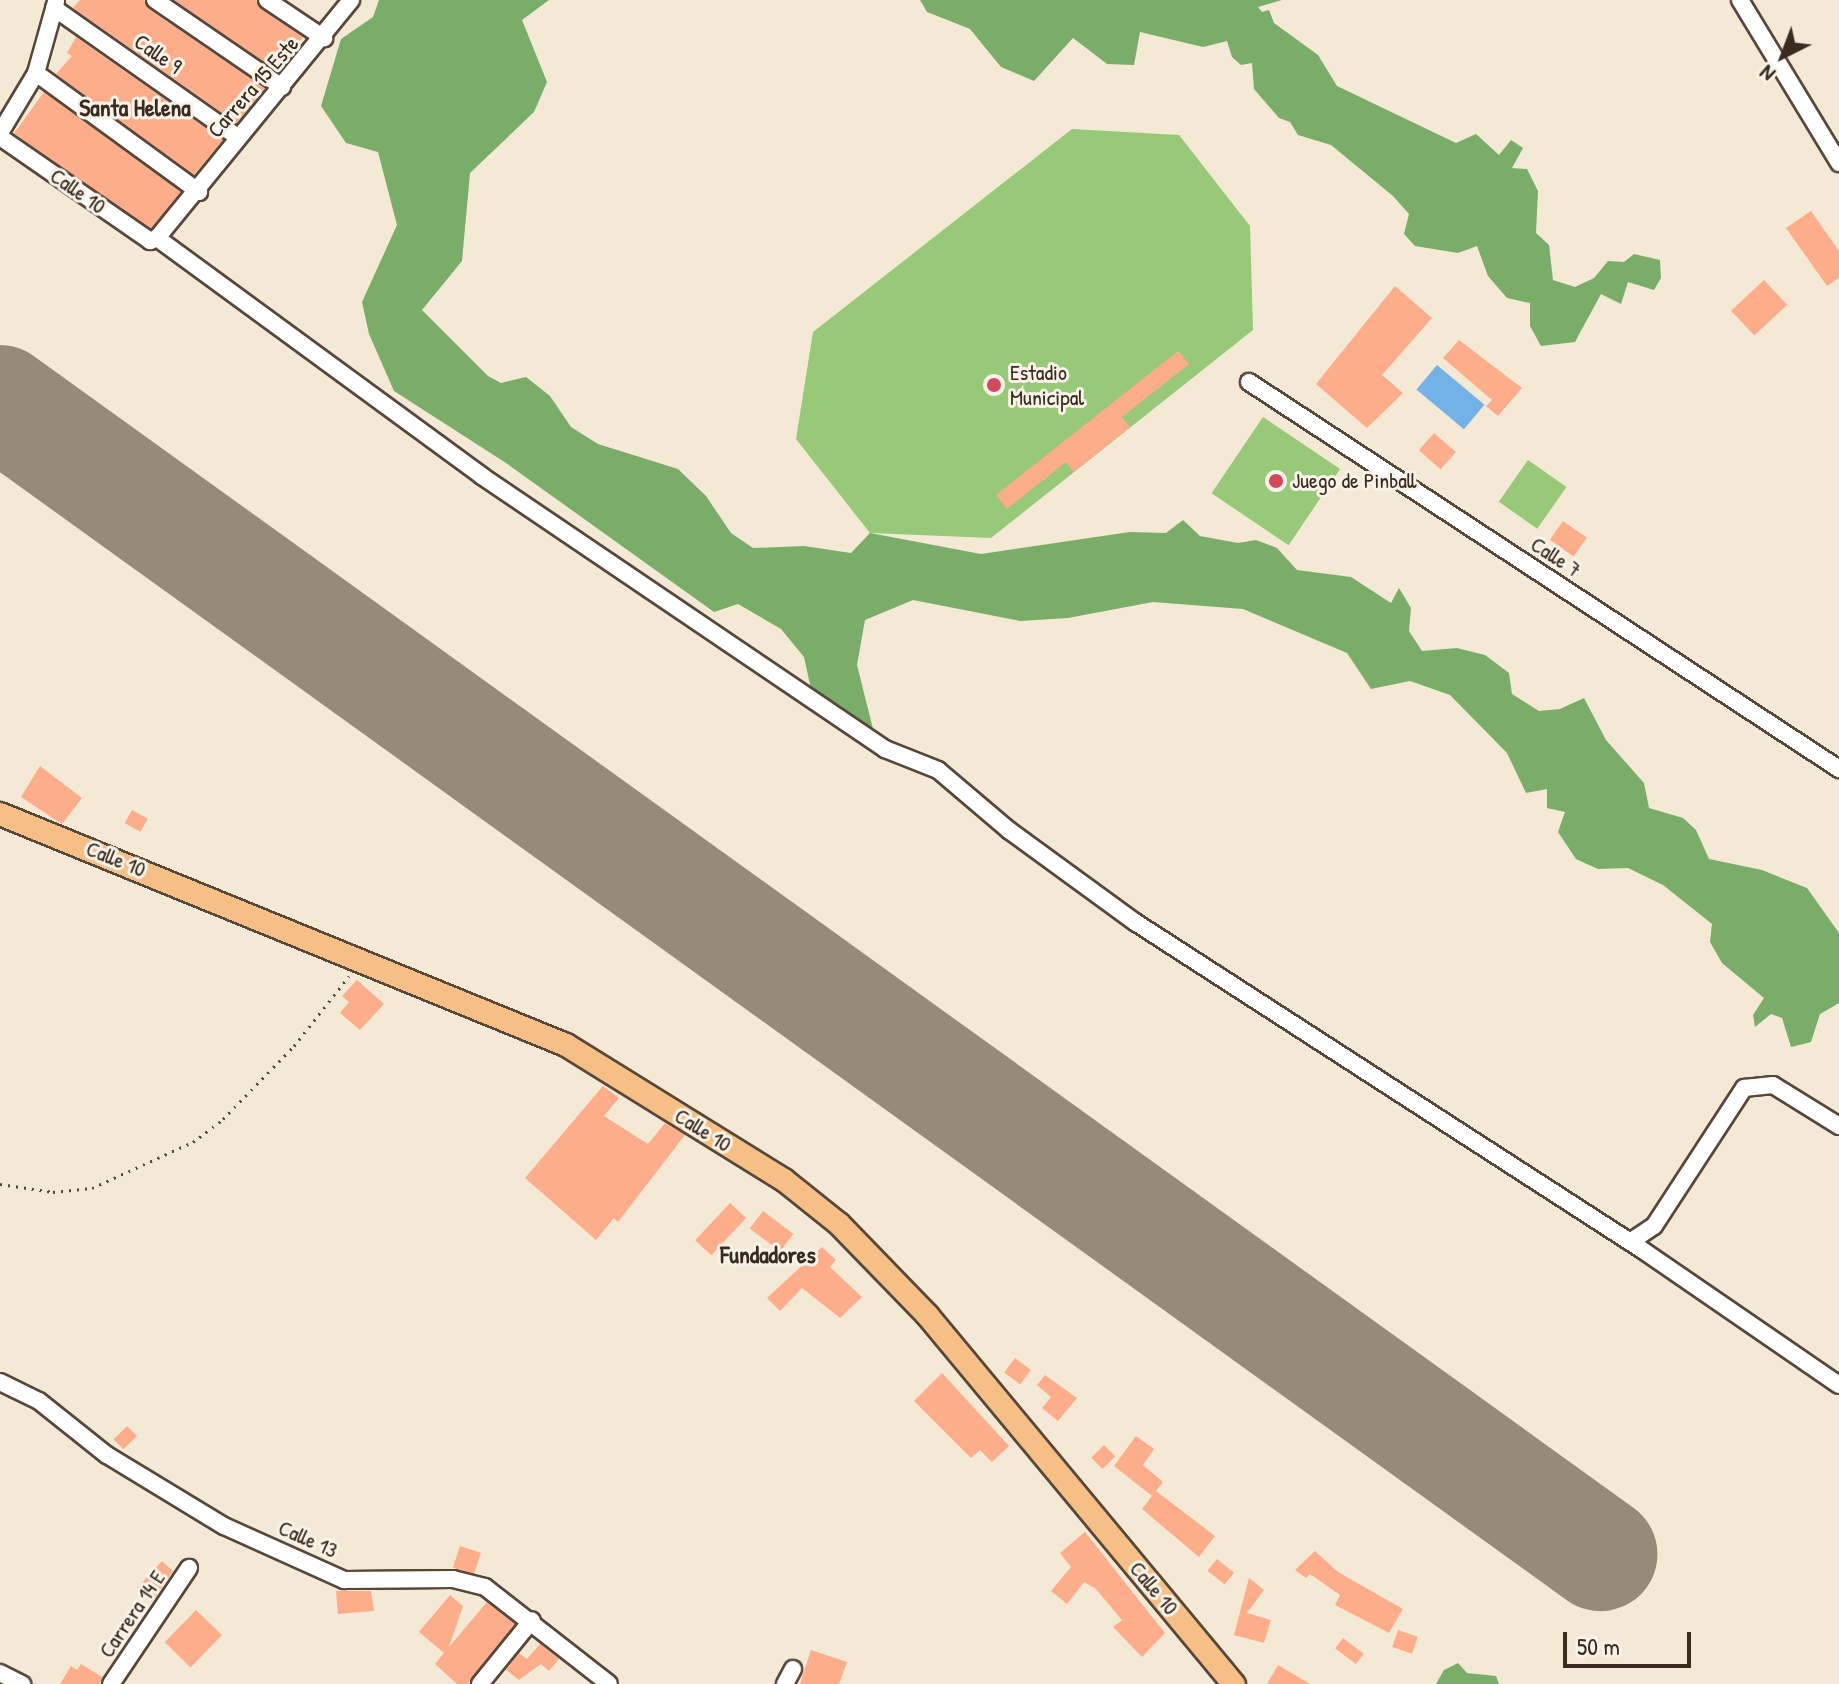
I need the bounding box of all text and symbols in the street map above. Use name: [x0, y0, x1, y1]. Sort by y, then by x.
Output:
north arrow: [1743, 16, 1823, 96]
street label: Calle 9: [129, 28, 187, 80]
street label: Carrera 15 Este: [202, 31, 304, 143]
text: N: [1753, 59, 1781, 89]
district label: Santa Helena: [79, 94, 191, 122]
street label: Calle 10: [45, 162, 111, 220]
place label: Estadio Municipal: [1010, 359, 1084, 410]
marker: Estadio Municipal: [985, 376, 1003, 394]
place label: Juego de Pinball: [1292, 468, 1416, 494]
marker: Juego de Pinball: [1267, 472, 1285, 490]
street label: Calle 7: [1526, 531, 1586, 583]
street label: Calle 10: [82, 835, 150, 883]
street label: Calle 10: [670, 1102, 736, 1158]
district label: Fundadores: [720, 1241, 816, 1269]
street label: Calle 13: [274, 1514, 342, 1564]
street label: Calle 10: [1124, 1556, 1184, 1620]
street label: Carrera 14 E: [93, 1565, 171, 1663]
scale bar: [1567, 1616, 1695, 1666]
text: 50 m: [1577, 1630, 1620, 1662]

